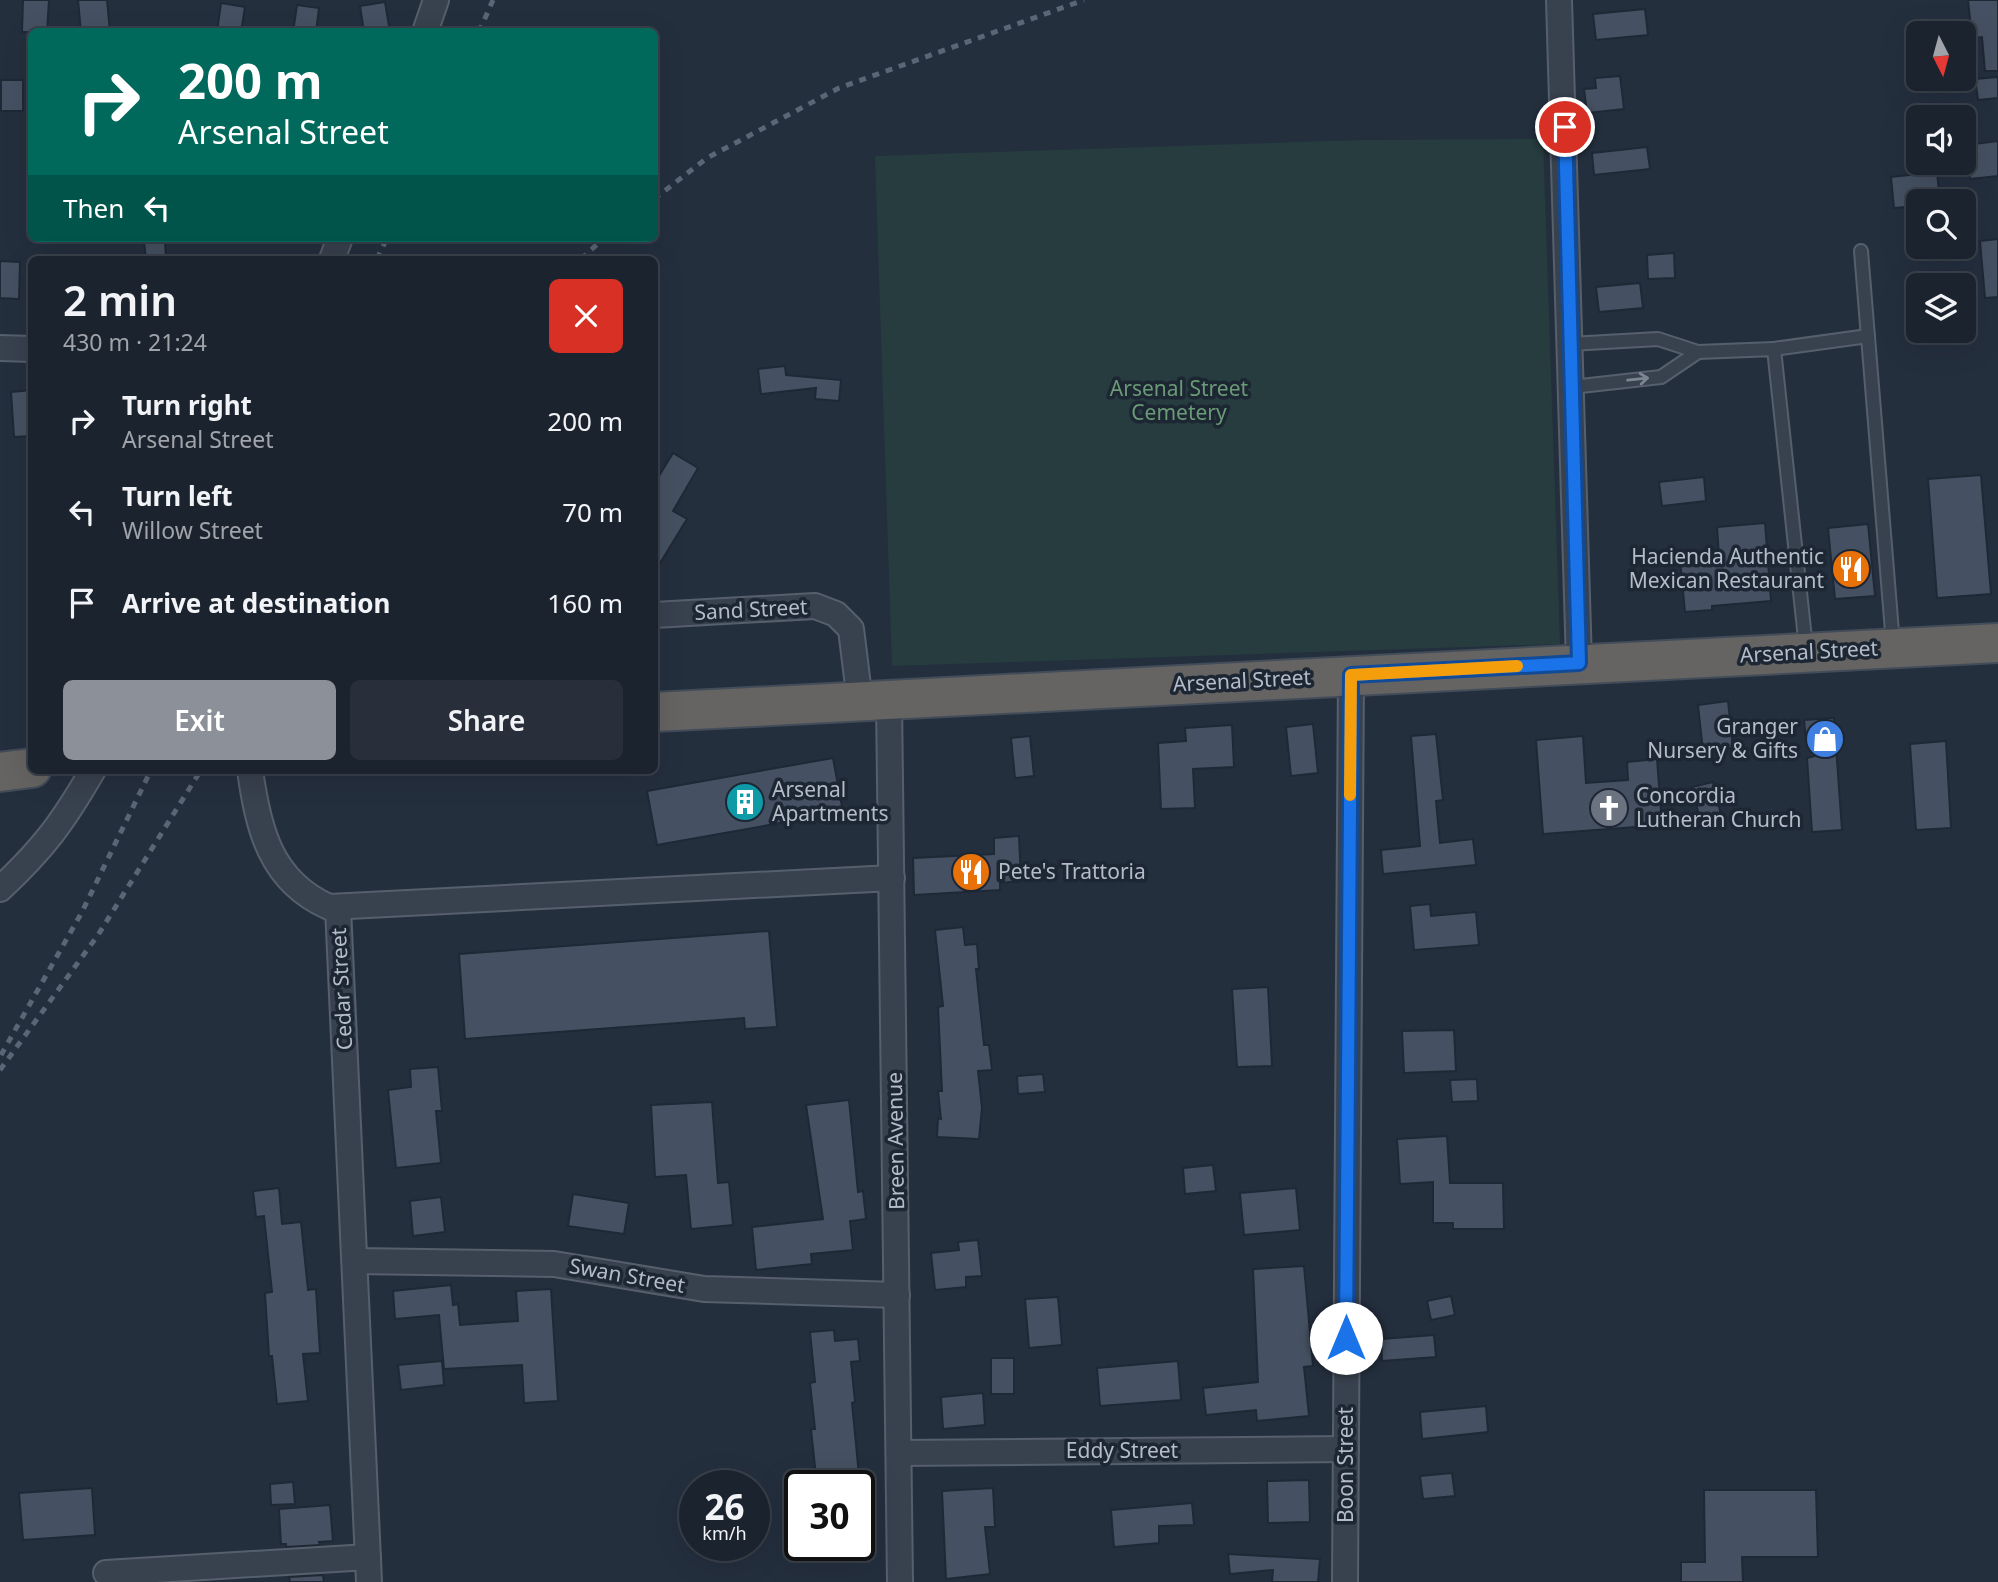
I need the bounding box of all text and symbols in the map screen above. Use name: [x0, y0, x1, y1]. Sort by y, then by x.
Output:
north arrow: [1906, 21, 1976, 91]
map controls: [1906, 21, 1976, 343]
text: 200 m: [178, 47, 323, 113]
icon: right: [63, 56, 154, 147]
pin: [1535, 97, 1595, 157]
button: sound: [1906, 105, 1976, 175]
icon: arrive: [1546, 108, 1584, 146]
text: Arsenal Street: [178, 110, 389, 153]
icon: left: [138, 189, 176, 227]
button: search: [1906, 189, 1976, 259]
text: Then: [63, 190, 124, 226]
text: 2 min: [63, 271, 177, 328]
button: layers: [1906, 273, 1976, 343]
button: close: [549, 279, 623, 353]
text: 430 m · 21:24: [63, 326, 207, 358]
one-way arrow: [1626, 372, 1649, 385]
park label: Arsenal Street Cemetery: [1110, 374, 1249, 426]
text: Turn right: [122, 387, 252, 423]
icon: right: [63, 402, 101, 440]
text: 200 m: [547, 403, 623, 439]
text: Arsenal Street: [122, 423, 273, 455]
text: Turn left: [122, 478, 233, 514]
icon: left: [63, 493, 101, 531]
text: 70 m: [562, 494, 623, 530]
text: Willow Street: [122, 514, 263, 546]
place label: Hacienda Authentic Mexican Restaurant: [1629, 542, 1824, 594]
restaurant icon: Hacienda Authentic Mexican Restaurant: [1830, 548, 1872, 590]
icon: arrive: [63, 584, 101, 622]
text: Arrive at destination: [122, 585, 391, 621]
text: 160 m: [547, 585, 623, 621]
street label: Sand Street: [694, 592, 809, 626]
street label: Arsenal Street: [1739, 633, 1879, 669]
street label: Arsenal Street: [1172, 662, 1312, 698]
button: Exit: [63, 680, 336, 760]
button: Share: [350, 680, 623, 760]
place label: Granger Nursery & Gifts: [1647, 712, 1798, 764]
shop icon: Granger Nursery & Gifts: [1804, 718, 1846, 760]
place label: Arsenal Apartments: [772, 775, 888, 827]
building icon: Arsenal Apartments: [724, 781, 766, 823]
place label: Concordia Lutheran Church: [1636, 781, 1801, 833]
church icon: Concordia Lutheran Church: [1588, 787, 1630, 829]
restaurant icon: Pete's Trattoria: [950, 851, 992, 893]
place label: Pete's Trattoria: [998, 857, 1146, 885]
street label: Cedar Street: [324, 927, 358, 1051]
street label: Breen Avenue: [880, 1072, 910, 1210]
street label: Swan Street: [567, 1251, 688, 1299]
position arrow: [1309, 1301, 1383, 1375]
street label: Boon Street: [1331, 1407, 1359, 1523]
street label: Eddy Street: [1066, 1436, 1179, 1464]
speed limit sign: 30: [784, 1470, 875, 1561]
text: 26: [704, 1483, 745, 1530]
text: km/h: [702, 1521, 747, 1545]

